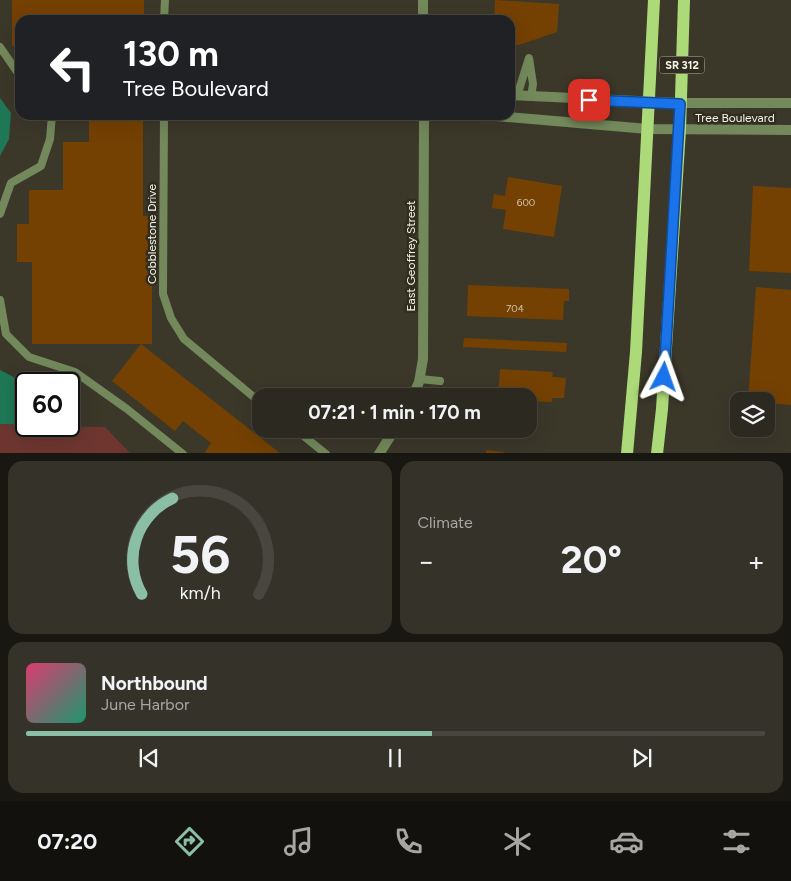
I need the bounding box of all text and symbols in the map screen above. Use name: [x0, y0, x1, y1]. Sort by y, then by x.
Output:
text: 130 m: [123, 33, 219, 75]
icon: left: [40, 35, 105, 100]
road number: SR 312: [660, 56, 704, 74]
text: Tree Boulevard: [123, 75, 269, 102]
pin: [568, 79, 610, 121]
icon: arrive: [575, 86, 603, 114]
street label: Tree Boulevard: [695, 111, 775, 125]
street label: Cobblestone Drive: [145, 184, 159, 284]
house number: 600: [517, 196, 535, 209]
street label: East Geoffrey Street: [404, 200, 418, 312]
house number: 704: [506, 302, 524, 315]
position arrow: [637, 350, 689, 402]
speed limit sign: 60: [15, 372, 80, 437]
map controls: [730, 392, 775, 437]
button: layers: [730, 392, 775, 437]
text: 07:21 · 1 min · 170 m: [308, 401, 481, 424]
text: Climate: [418, 513, 473, 532]
text: 56: [170, 524, 230, 586]
text: 20°: [561, 537, 622, 583]
text: −: [418, 544, 435, 578]
text: +: [748, 544, 765, 578]
text: km/h: [179, 582, 220, 603]
text: Northbound: [101, 672, 208, 695]
text: June Harbor: [101, 695, 189, 714]
icon: previous: [135, 744, 163, 772]
icon: pause: [381, 744, 409, 772]
icon: next: [628, 744, 656, 772]
icon: directions: [172, 824, 207, 859]
icon: music: [281, 824, 316, 859]
icon: phone: [391, 824, 426, 859]
icon: climate: [500, 824, 535, 859]
icon: car: [609, 824, 644, 859]
icon: filters: [719, 824, 754, 859]
text: 07:20: [37, 828, 97, 855]

